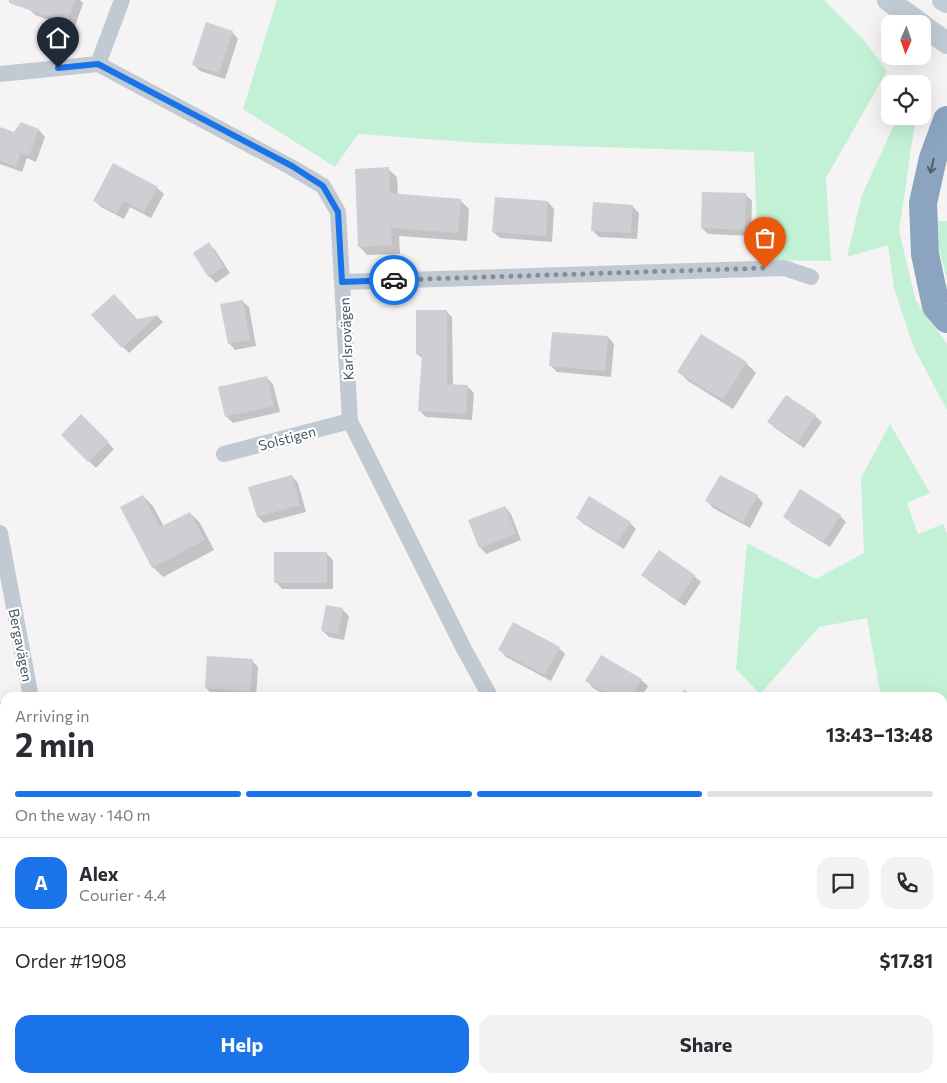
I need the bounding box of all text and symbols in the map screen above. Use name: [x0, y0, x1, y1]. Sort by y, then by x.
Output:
north arrow: [881, 15, 931, 65]
map controls: [881, 15, 931, 125]
pin: [37, 17, 79, 68]
icon: home: [44, 24, 72, 52]
button: locate: [881, 75, 931, 125]
one-way arrow: [927, 157, 936, 173]
pin: [744, 217, 786, 268]
icon: bag: [751, 224, 779, 252]
courier: [369, 255, 419, 305]
icon: car: [380, 266, 408, 294]
street label: Karlsrovägen: [335, 297, 357, 381]
street label: Solstigen: [256, 422, 318, 454]
street label: Bergavägen: [6, 607, 36, 683]
text: Arriving in: [15, 706, 89, 725]
text: 13:43–13:48: [826, 723, 933, 746]
text: 2 min: [15, 724, 95, 764]
text: On the way · 140 m: [15, 805, 150, 824]
button: chat: [817, 857, 869, 909]
button: phone: [881, 857, 933, 909]
text: Alex: [79, 862, 119, 885]
text: A: [34, 871, 48, 894]
text: Courier · 4.4: [79, 885, 166, 904]
text: Order #1908: [15, 949, 127, 972]
text: $17.81: [879, 949, 933, 972]
button: Help: [15, 1015, 469, 1073]
button: Share: [479, 1015, 933, 1073]

